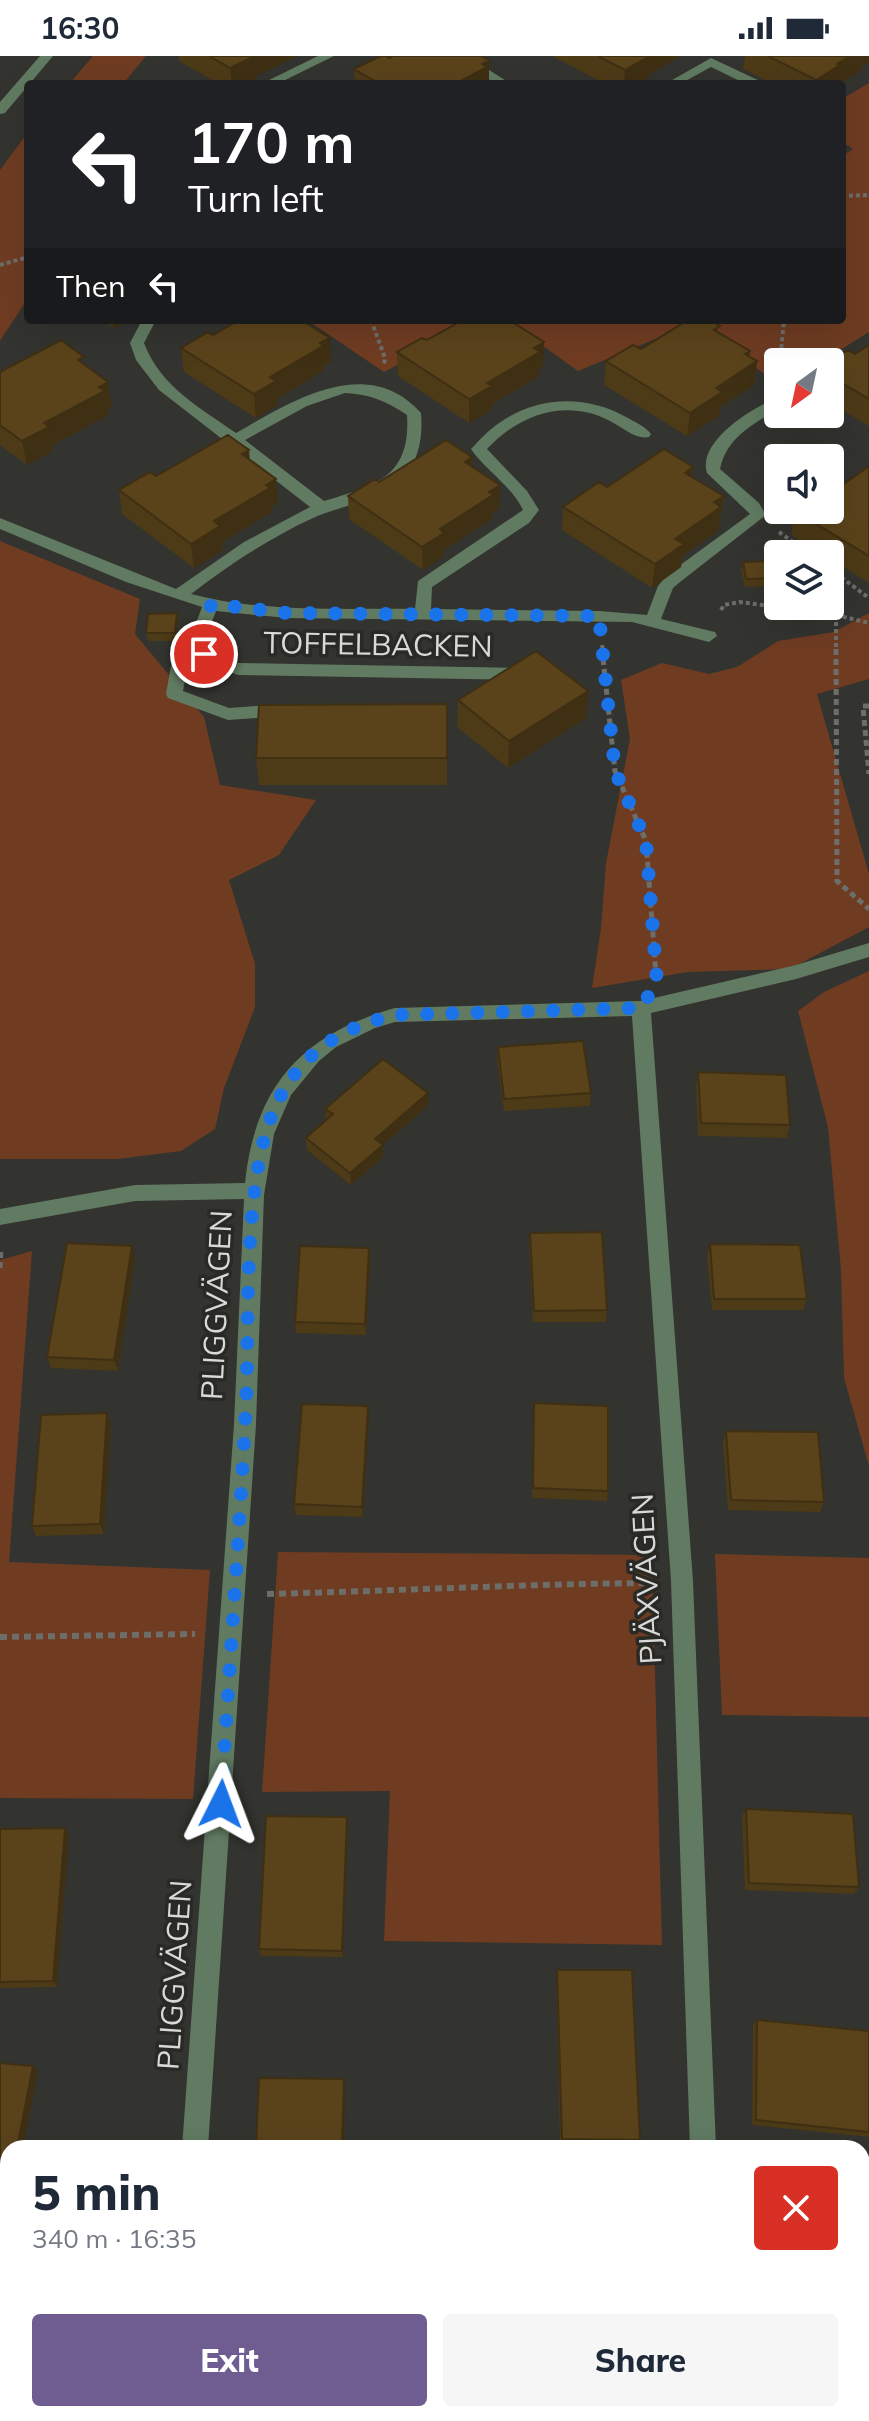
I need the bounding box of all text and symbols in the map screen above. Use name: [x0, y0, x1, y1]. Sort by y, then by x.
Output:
text: 16:30: [40, 9, 119, 47]
text: 170 m: [188, 107, 355, 177]
icon: left: [56, 112, 160, 216]
text: Turn left: [188, 176, 324, 221]
icon: left: [142, 264, 186, 308]
text: Then: [56, 267, 126, 305]
north arrow: [764, 348, 844, 428]
map controls: [764, 348, 844, 620]
button: sound: [764, 444, 844, 524]
button: layers: [764, 540, 844, 620]
pin: [170, 620, 238, 688]
street label: TOFFELBACKEN: [263, 623, 493, 665]
icon: arrive: [182, 632, 226, 676]
street label: PLIGGVÄGEN: [192, 1209, 240, 1401]
street label: PJÄXVÄGEN: [623, 1493, 669, 1665]
position arrow: [179, 1762, 263, 1846]
street label: PLIGGVÄGEN: [148, 1879, 200, 2071]
text: 5 min: [32, 2162, 161, 2222]
button: close: [754, 2166, 838, 2250]
text: 340 m · 16:35: [32, 2222, 196, 2255]
button: Exit: [32, 2314, 427, 2406]
button: Share: [443, 2314, 838, 2406]

